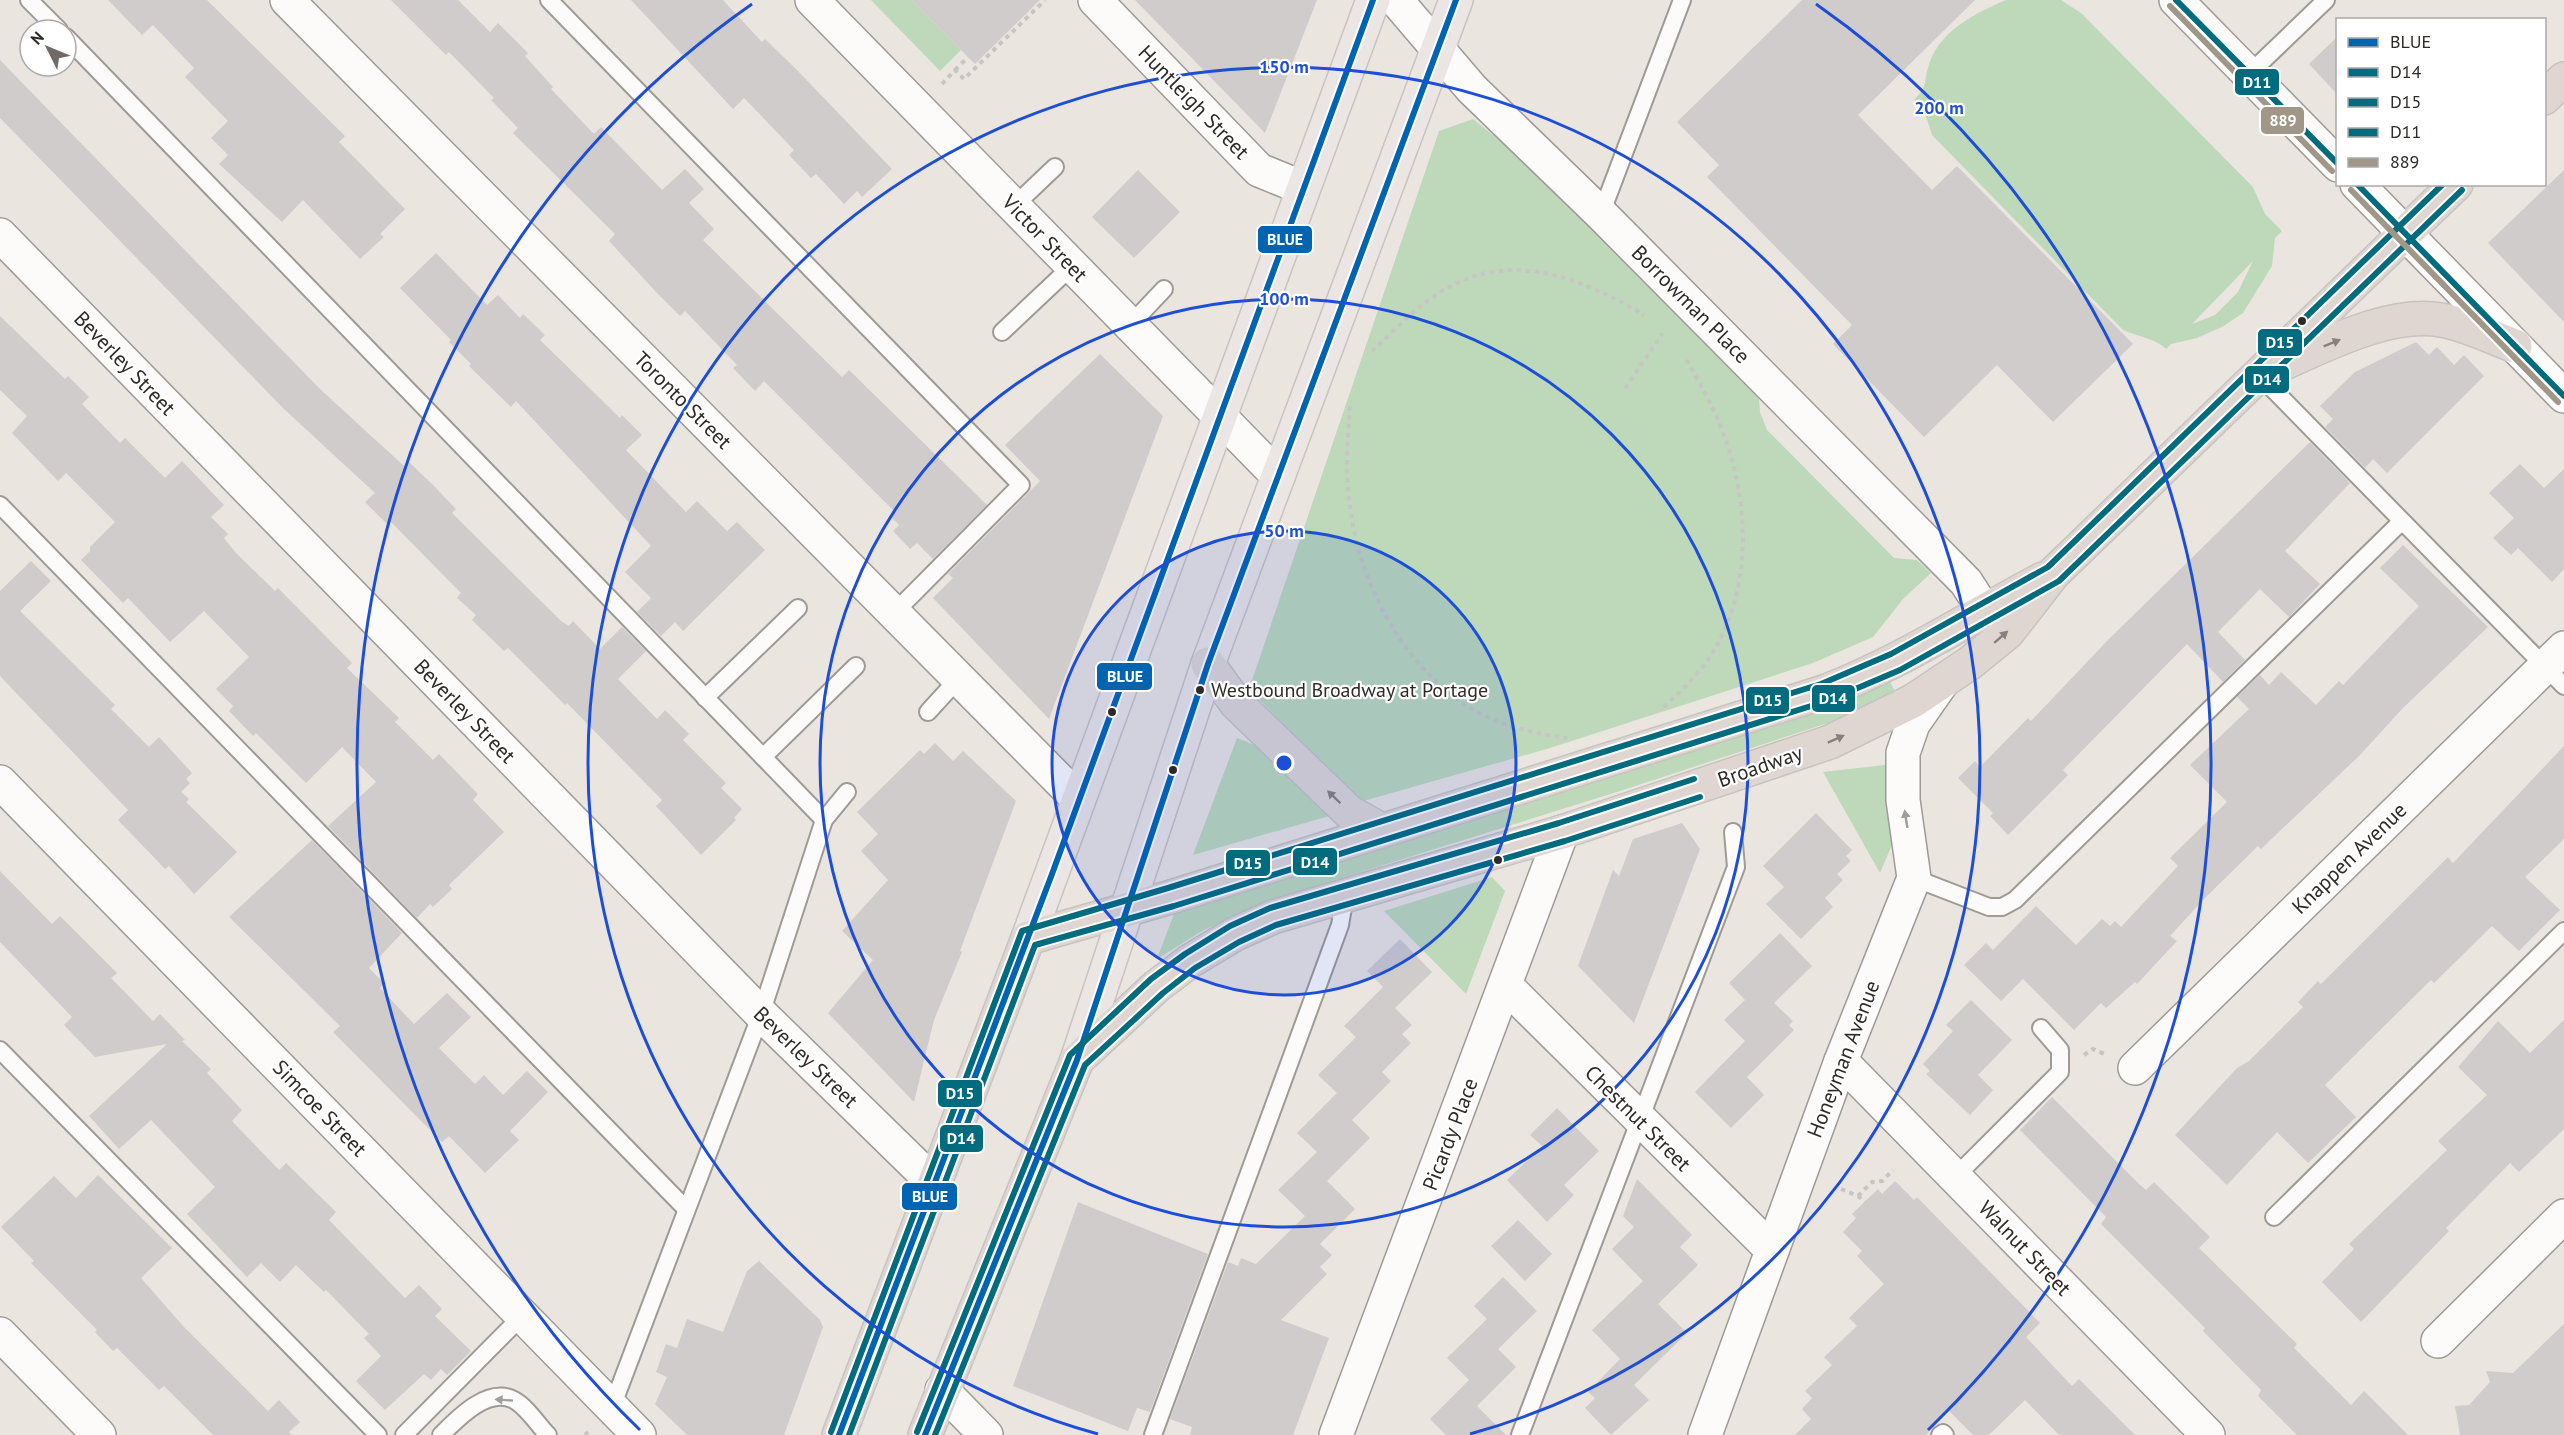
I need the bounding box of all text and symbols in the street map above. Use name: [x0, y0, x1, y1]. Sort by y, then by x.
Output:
north arrow: [18, 18, 78, 78]
legend: [2336, 18, 2546, 186]
text: N: [26, 27, 48, 48]
text: BLUE: [2390, 30, 2431, 53]
street label: Huntleigh Street: [1133, 39, 1255, 165]
text: 150 m: [1259, 55, 1309, 78]
text: D14: [2390, 60, 2422, 83]
line badge: D11: [2234, 68, 2280, 96]
text: D11: [2243, 72, 2271, 92]
text: D15: [2390, 90, 2421, 113]
text: 200 m: [1914, 96, 1964, 119]
line badge: 889: [2260, 106, 2305, 135]
text: 889: [2269, 110, 2297, 130]
text: D11: [2390, 120, 2421, 143]
text: 889: [2390, 150, 2419, 173]
street label: Victor Street: [996, 188, 1093, 288]
line badge: BLUE: [1257, 225, 1313, 254]
text: BLUE: [1267, 229, 1303, 249]
street label: Borrowman Place: [1626, 239, 1756, 369]
text: 100 m: [1259, 287, 1309, 310]
street label: Beverley Street: [68, 305, 182, 421]
unlabelled marker: [2296, 315, 2308, 327]
line badge: D15: [2257, 328, 2303, 357]
text: D15: [2266, 332, 2294, 352]
one-way arrow: [2323, 338, 2341, 348]
street label: Toronto Street: [628, 345, 738, 455]
line badge: D14: [2244, 365, 2290, 394]
text: D14: [2253, 369, 2281, 389]
text: 50 m: [1264, 519, 1304, 542]
one-way arrow: [1993, 630, 2009, 643]
street label: Beverley Street: [408, 653, 522, 769]
line badge: BLUE: [1096, 662, 1153, 691]
text: BLUE: [1107, 666, 1143, 686]
place label: Westbound Broadway at Portage: [1211, 677, 1488, 703]
marker: Westbound Broadway at Portage: [1194, 684, 1206, 696]
line badge: D14: [1811, 684, 1856, 713]
line badge: D15: [1745, 686, 1790, 715]
text: D14: [1819, 688, 1847, 708]
text: D15: [1754, 690, 1782, 710]
unlabelled marker: [1106, 706, 1118, 718]
one-way arrow: [1828, 734, 1845, 743]
street label: Broadway: [1714, 739, 1806, 793]
centre of rings: [1274, 753, 1294, 773]
unlabelled marker: [1167, 764, 1179, 776]
one-way arrow: [1326, 790, 1341, 804]
street label: Knappen Avenue: [2286, 796, 2412, 920]
one-way arrow: [1902, 810, 1911, 829]
line badge: D14: [1292, 847, 1338, 876]
line badge: D15: [1225, 849, 1271, 877]
text: D14: [1301, 852, 1329, 872]
text: D15: [1234, 853, 1262, 873]
unlabelled marker: [1492, 854, 1504, 866]
street label: Honeyman Avenue: [1801, 977, 1885, 1141]
street label: Beverley Street: [748, 1000, 864, 1114]
street label: Simcoe Street: [267, 1054, 373, 1162]
street label: Chestnut Street: [1579, 1059, 1697, 1177]
street label: Picardy Place: [1416, 1074, 1484, 1194]
line badge: D15: [937, 1079, 983, 1108]
text: D15: [946, 1083, 974, 1103]
line badge: D14: [939, 1124, 984, 1153]
text: D14: [947, 1128, 975, 1148]
line badge: BLUE: [901, 1182, 958, 1211]
text: BLUE: [912, 1186, 948, 1206]
street label: Walnut Street: [1973, 1195, 2077, 1301]
one-way arrow: [495, 1395, 514, 1404]

